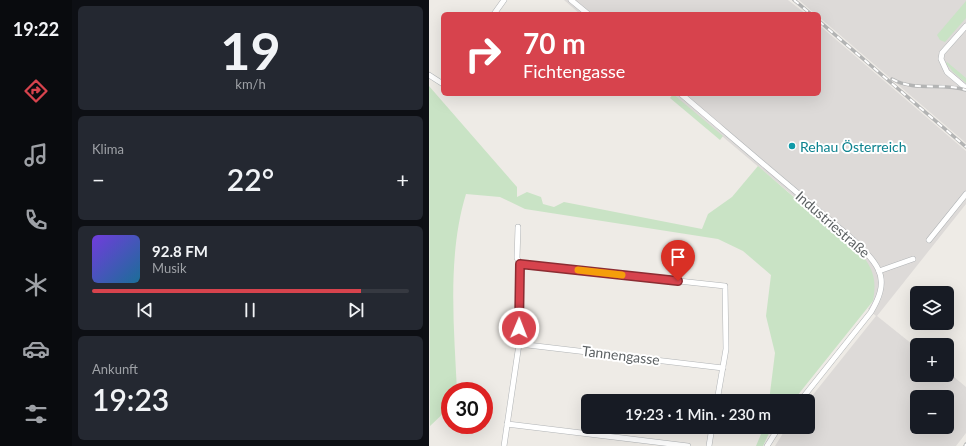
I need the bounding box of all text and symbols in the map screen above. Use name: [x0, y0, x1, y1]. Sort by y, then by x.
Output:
text: 19:22: [13, 18, 59, 40]
text: 19: [220, 19, 281, 81]
text: 70 m: [523, 26, 586, 60]
icon: right: [457, 28, 509, 80]
text: Fichtengasse: [523, 60, 625, 82]
text: km/h: [235, 76, 266, 92]
icon: directions: [22, 77, 50, 105]
place label: Rehau Österreich: [800, 138, 907, 155]
icon: music: [22, 141, 50, 169]
text: Klima: [92, 141, 124, 157]
marker: Rehau Österreich: [787, 141, 797, 151]
text: 22°: [227, 161, 274, 197]
text: −: [92, 166, 105, 193]
text: +: [396, 166, 409, 193]
street label: Industriestraße: [792, 187, 874, 261]
icon: phone: [22, 206, 50, 234]
pin: [661, 240, 695, 281]
text: 92.8 FM: [152, 242, 208, 260]
icon: arrive: [667, 246, 689, 268]
text: Musik: [152, 260, 187, 276]
icon: climate: [22, 271, 50, 299]
map controls: [910, 286, 954, 434]
button: layers: [910, 286, 954, 330]
icon: previous: [134, 299, 156, 321]
icon: pause: [239, 299, 261, 321]
icon: next: [345, 299, 367, 321]
position arrow: [498, 307, 540, 349]
icon: car: [22, 335, 50, 363]
button: +: [910, 338, 954, 382]
street label: Tannengasse: [581, 342, 661, 368]
text: Ankunft: [92, 361, 138, 377]
text: 19:23: [92, 381, 169, 417]
speed limit sign: 30: [441, 382, 493, 434]
button: −: [910, 390, 954, 434]
icon: filters: [22, 400, 50, 428]
text: 19:23 · 1 Min. · 230 m: [625, 405, 771, 423]

